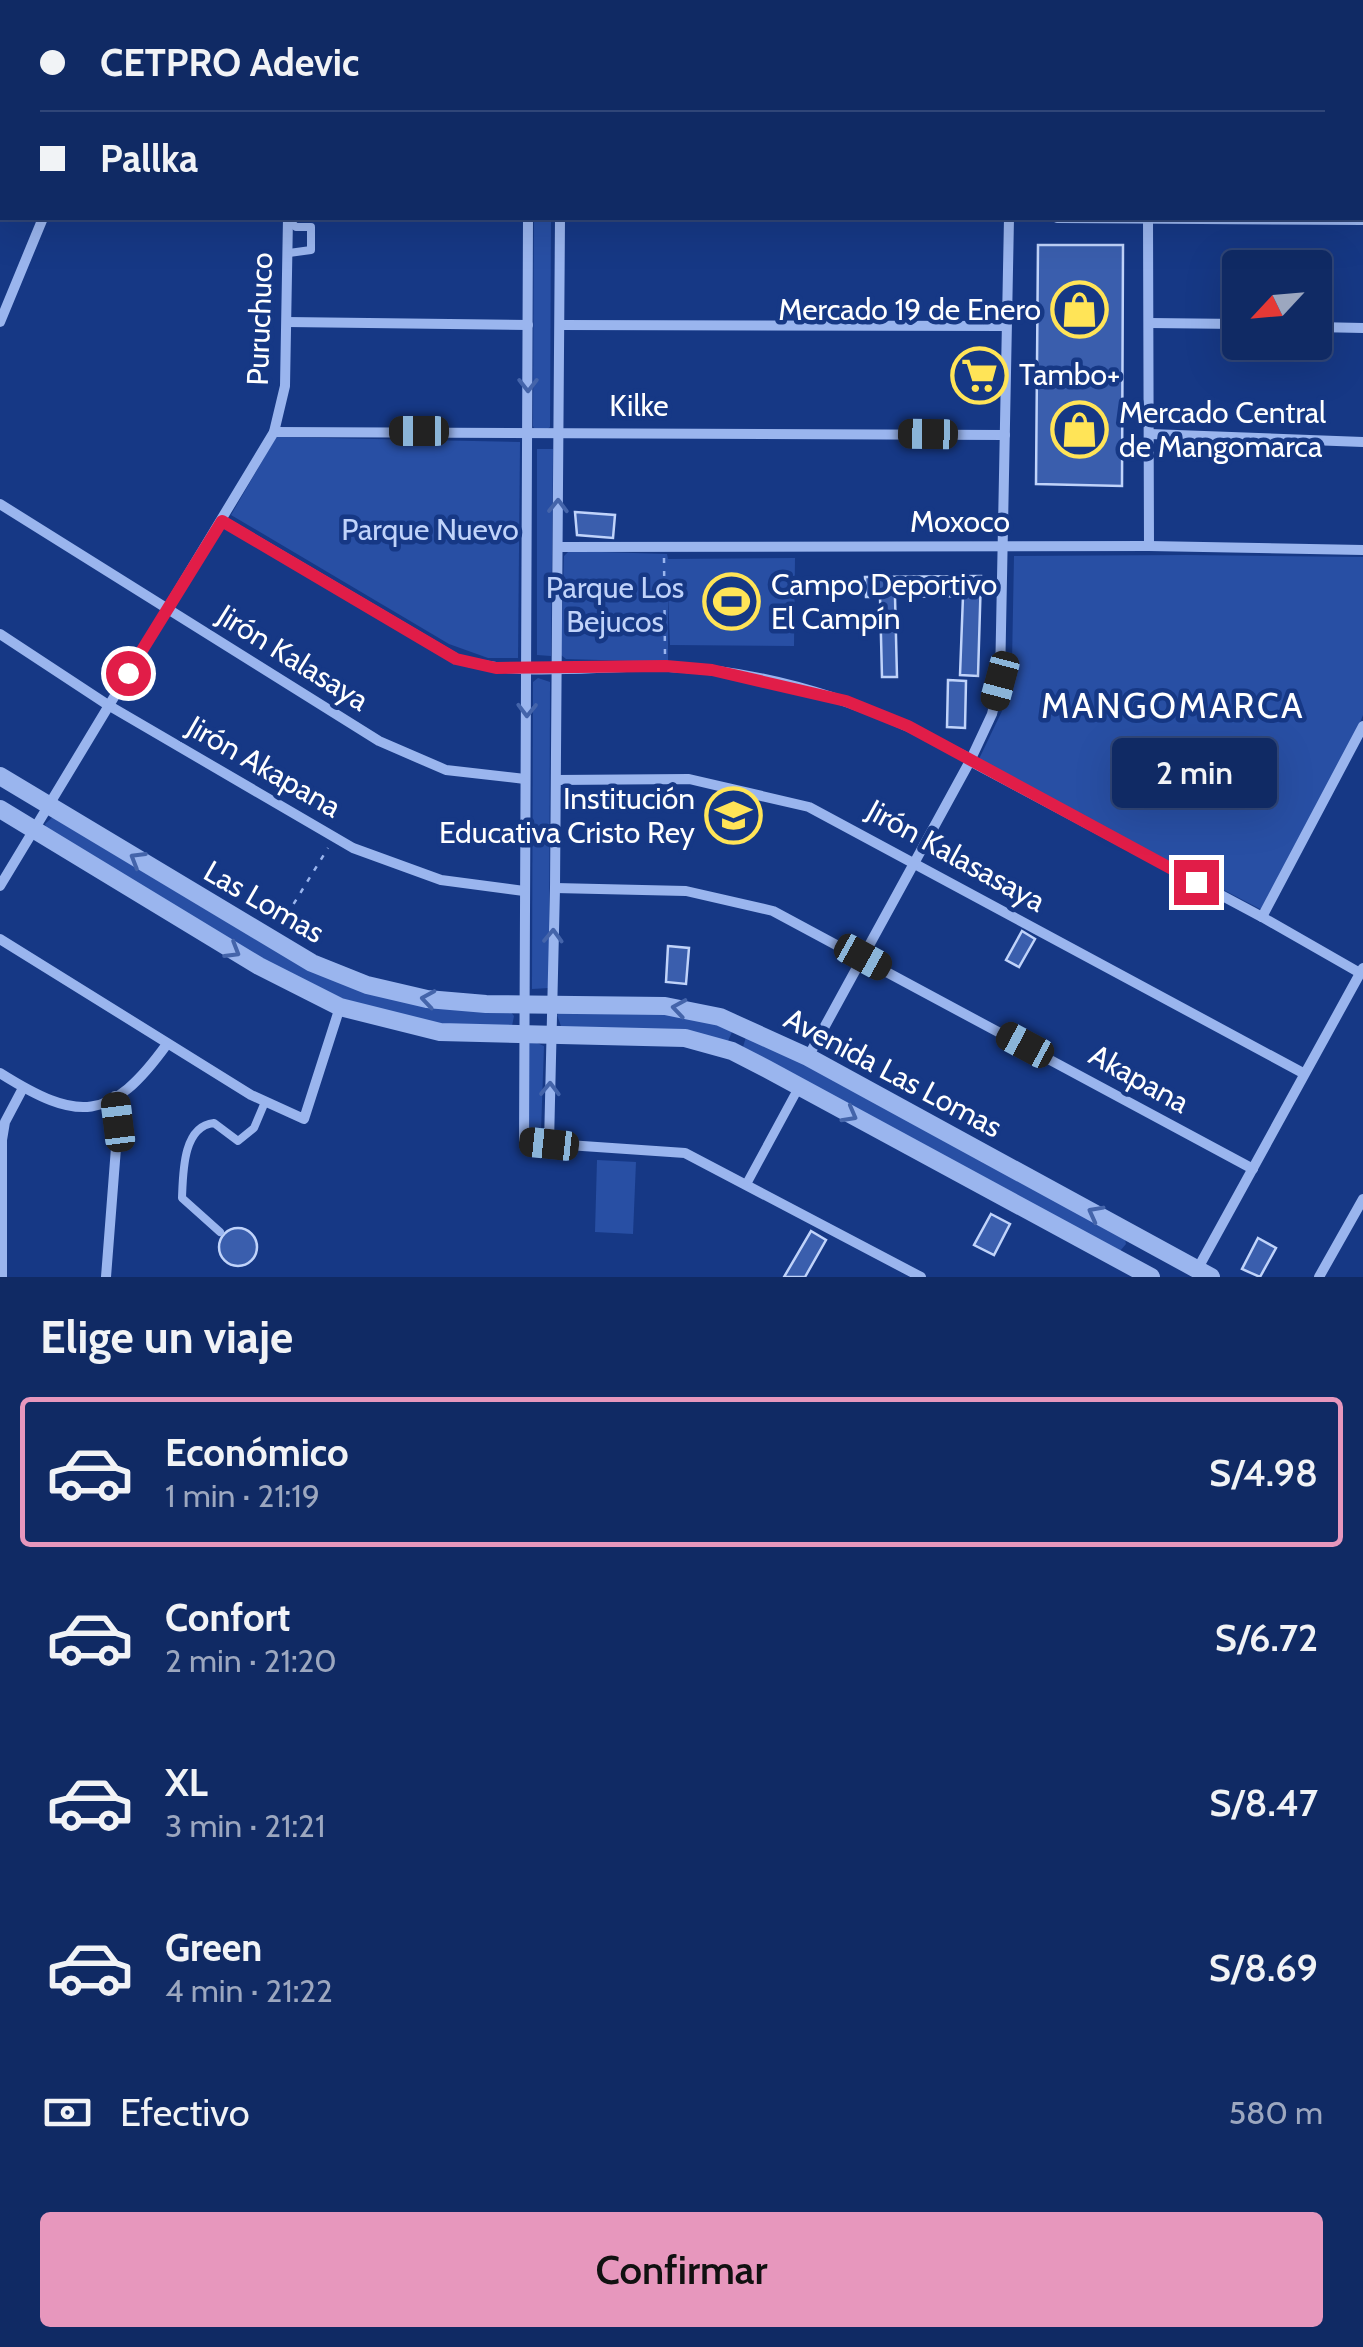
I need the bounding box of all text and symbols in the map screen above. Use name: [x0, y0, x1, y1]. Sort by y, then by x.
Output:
text: CETPRO Adevic: [100, 39, 359, 86]
text: Pallka: [100, 135, 198, 182]
north arrow: [1222, 250, 1332, 360]
map controls: [1222, 250, 1332, 360]
street label: Puruchuco: [239, 252, 280, 386]
shop icon: Mercado 19 de Enero: [1050, 280, 1110, 340]
place label: Mercado 19 de Enero: [778, 291, 1041, 328]
supermarket icon: Tambo+: [950, 345, 1010, 405]
place label: Tambo+: [1019, 356, 1120, 393]
one-way arrow: [517, 378, 539, 393]
street label: Kilke: [609, 387, 669, 424]
place label: Mercado Central de Mangomarca: [1119, 394, 1326, 465]
shop icon: Mercado Central de Mangomarca: [1050, 400, 1110, 460]
car: [389, 416, 449, 446]
car: [898, 418, 958, 450]
one-way arrow: [548, 498, 569, 514]
street label: Moxoco: [910, 503, 1010, 540]
park label: Parque Nuevo: [341, 511, 519, 548]
place label: Campo Deportivo El Campín: [771, 566, 997, 637]
park label: Parque Los Bejucos: [546, 569, 684, 640]
sports icon: Campo Deportivo El Campín: [702, 572, 762, 632]
street label: Jirón Kalasaya: [210, 596, 376, 719]
car: [978, 648, 1022, 714]
route start: [106, 651, 151, 696]
district label: MANGOMARCA: [1041, 684, 1305, 727]
one-way arrow: [516, 702, 537, 718]
street label: Jirón Akapana: [180, 707, 348, 826]
callout: 2 min: [1114, 737, 1278, 807]
text: 2 min: [1156, 753, 1233, 792]
place label: Institución Educativa Cristo Rey: [439, 780, 695, 851]
school or university icon: Institución Educativa Cristo Rey: [704, 786, 764, 846]
street label: Jirón Kalasasaya: [860, 791, 1052, 920]
one-way arrow: [130, 852, 148, 871]
street label: Las Lomas: [197, 852, 331, 951]
route end: [1174, 860, 1219, 905]
one-way arrow: [543, 928, 564, 944]
car: [829, 929, 897, 985]
one-way arrow: [222, 939, 240, 958]
one-way arrow: [420, 989, 436, 1010]
one-way arrow: [671, 998, 687, 1019]
street label: Avenida Las Lomas: [778, 1000, 1008, 1146]
car: [991, 1018, 1059, 1072]
street label: Akapana: [1083, 1036, 1196, 1121]
one-way arrow: [539, 1080, 560, 1096]
car: [99, 1090, 137, 1154]
one-way arrow: [839, 1102, 857, 1122]
car: [518, 1126, 580, 1162]
one-way arrow: [1087, 1205, 1105, 1225]
text: Elige un viaje: [40, 1310, 293, 1364]
icon: car: [45, 1427, 135, 1517]
text: Económico: [165, 1429, 349, 1476]
text: S/4.98: [1209, 1449, 1318, 1496]
text: 1 min · 21:19: [165, 1476, 320, 1515]
icon: car: [45, 1592, 135, 1682]
text: Confort: [165, 1594, 290, 1641]
text: S/6.72: [1215, 1614, 1318, 1661]
text: 2 min · 21:20: [165, 1641, 337, 1680]
icon: car: [45, 1757, 135, 1847]
text: XL: [165, 1759, 208, 1806]
text: S/8.47: [1209, 1779, 1318, 1826]
text: 3 min · 21:21: [165, 1806, 325, 1845]
icon: car: [45, 1922, 135, 2012]
text: Green: [165, 1924, 262, 1971]
text: S/8.69: [1209, 1944, 1318, 1991]
text: 4 min · 21:22: [165, 1971, 333, 2010]
icon: cash: [40, 2085, 95, 2140]
text: Efectivo: [120, 2089, 250, 2136]
text: 580 m: [1229, 2093, 1323, 2132]
button: Confirmar: [40, 2212, 1323, 2327]

